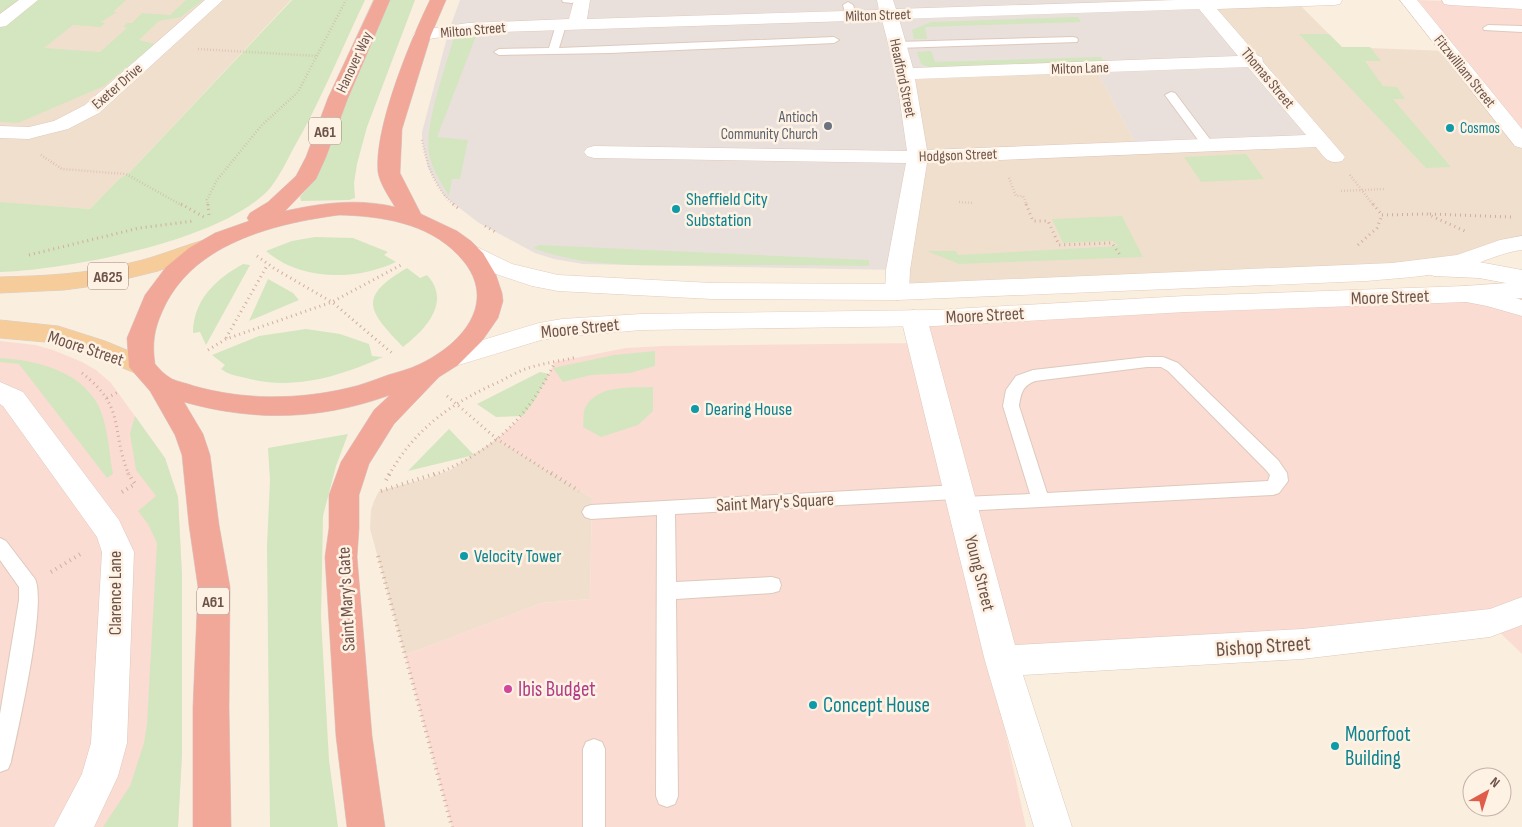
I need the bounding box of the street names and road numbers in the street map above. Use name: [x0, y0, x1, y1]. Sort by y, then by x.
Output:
street label: Milton Street: [845, 5, 912, 26]
street label: Milton Street: [440, 18, 507, 43]
street label: Hanover Way: [332, 28, 377, 96]
street label: Fitzwilliam Street: [1430, 31, 1500, 112]
street label: Headford Street: [885, 37, 920, 120]
street label: Thomas Street: [1237, 44, 1299, 113]
street label: Milton Lane: [1051, 58, 1109, 79]
street label: Exeter Drive: [88, 59, 147, 114]
road number: A61: [309, 118, 341, 144]
street label: Hodgson Street: [919, 145, 998, 166]
road number: A625: [88, 262, 128, 290]
street label: Moore Street: [1350, 286, 1430, 309]
street label: Moore Street: [945, 303, 1025, 328]
street label: Moore Street: [540, 314, 621, 343]
street label: Moore Street: [45, 326, 127, 371]
street label: Saint Mary's Square: [716, 489, 834, 516]
street label: Young Street: [960, 533, 999, 614]
street label: Saint Mary's Gate: [333, 546, 360, 652]
street label: Clarence Lane: [105, 551, 126, 635]
road number: A61: [197, 588, 229, 614]
street label: Bishop Street: [1215, 631, 1311, 662]

